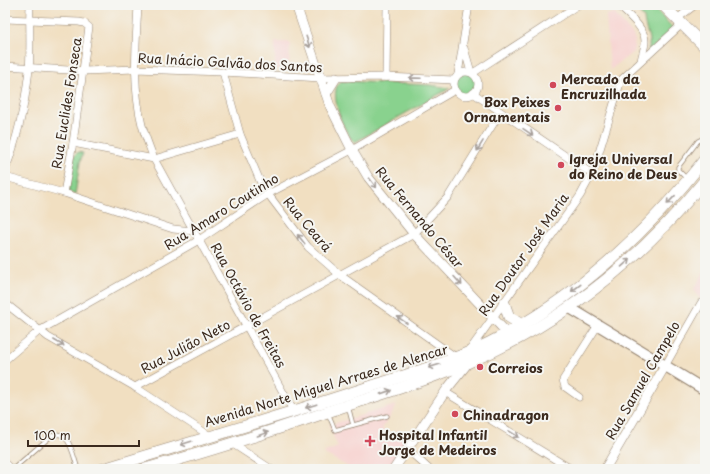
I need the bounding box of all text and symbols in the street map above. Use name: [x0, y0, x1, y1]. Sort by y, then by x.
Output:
street label: Rua Euclides Fonseca: [46, 35, 86, 170]
one-way arrow: [305, 35, 312, 48]
street label: Rua Inácio Galvão dos Santos: [137, 48, 323, 76]
place label: Mercado da Encruzilhada: [561, 69, 647, 103]
one-way arrow: [409, 75, 422, 82]
marker: Mercado da Encruzilhada: [548, 80, 558, 90]
place label: Box Peixes Ornamentais: [464, 92, 550, 126]
marker: Box Peixes Ornamentais: [553, 103, 563, 113]
one-way arrow: [523, 128, 534, 136]
one-way arrow: [476, 140, 484, 151]
place label: Igreja Universal do Reino de Deus: [569, 149, 677, 183]
marker: Igreja Universal do Reino de Deus: [556, 160, 566, 170]
street label: Rua Fernando César: [372, 162, 468, 272]
street label: Rua Amaro Coutinho: [160, 168, 282, 254]
one-way arrow: [369, 177, 377, 188]
street label: Rua Doutor José Maria: [473, 188, 573, 319]
street label: Rua Ceará: [279, 192, 337, 256]
one-way arrow: [667, 194, 676, 204]
one-way arrow: [297, 233, 306, 244]
street label: Rua Octávio de Freitas: [207, 239, 291, 371]
one-way arrow: [621, 259, 631, 268]
one-way arrow: [453, 276, 462, 287]
one-way arrow: [571, 284, 582, 292]
street label: Rua Julião Neto: [137, 314, 233, 378]
one-way arrow: [397, 316, 408, 324]
street label: Rua Samuel Campelo: [600, 317, 684, 443]
one-way arrow: [53, 339, 65, 347]
street label: Avenida Norte Miguel Arraes de Alencar: [202, 339, 450, 431]
place label: Correios: [488, 358, 543, 377]
marker: Correios: [475, 362, 485, 372]
one-way arrow: [428, 363, 441, 370]
one-way arrow: [380, 388, 392, 396]
one-way arrow: [305, 403, 317, 411]
place label: Chinadragon: [463, 405, 549, 424]
marker: Chinadragon: [450, 409, 460, 419]
scale bar: [28, 422, 139, 448]
place label: Hospital Infantil Jorge de Medeiros: [379, 425, 496, 459]
text: 100 m: [34, 426, 71, 444]
one-way arrow: [256, 430, 269, 437]
one-way arrow: [508, 431, 520, 439]
marker: Hospital Infantil Jorge de Medeiros: [364, 435, 376, 447]
one-way arrow: [180, 440, 193, 447]

